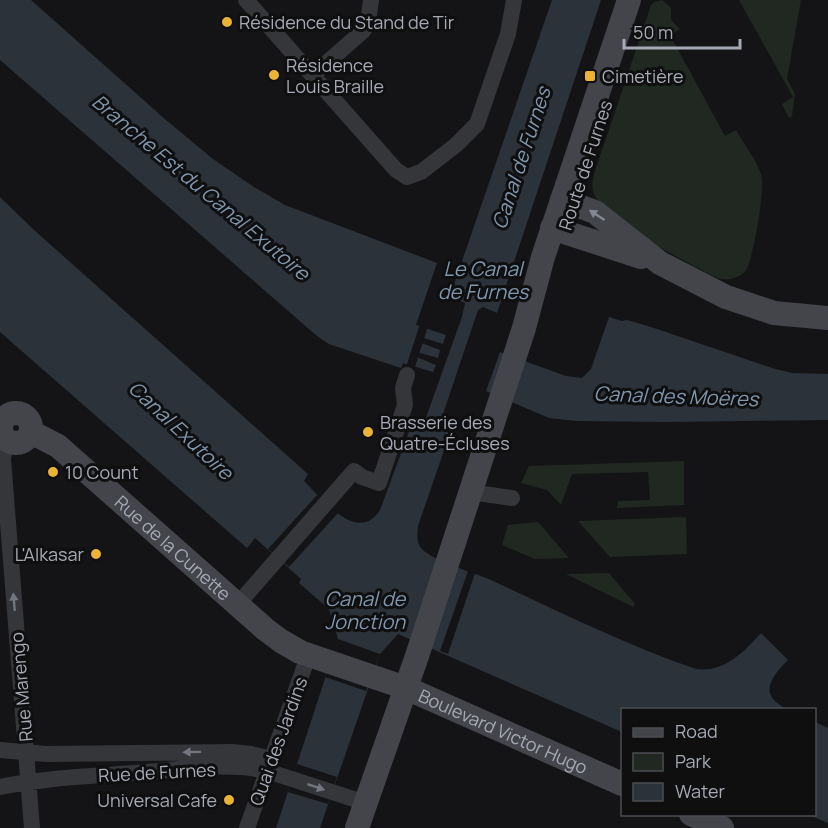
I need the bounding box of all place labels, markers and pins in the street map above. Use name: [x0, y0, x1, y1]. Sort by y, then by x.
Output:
place label: Résidence du Stand de Tir: [239, 10, 455, 34]
marker: Résidence du Stand de Tir: [220, 15, 234, 29]
place label: Résidence Louis Braille: [286, 53, 384, 98]
place label: Cimetière: [602, 64, 684, 88]
marker: Résidence Louis Braille: [267, 68, 281, 82]
marker: Cimetière: [583, 69, 597, 83]
place label: Brasserie des Quatre-Écluses: [380, 410, 510, 455]
marker: Brasserie des Quatre-Écluses: [361, 425, 375, 439]
place label: 10 Count: [65, 460, 139, 484]
marker: 10 Count: [46, 465, 60, 479]
place label: L'Alkasar: [15, 542, 85, 566]
marker: L'Alkasar: [89, 547, 103, 561]
place label: Universal Cafe: [97, 788, 217, 812]
marker: Universal Cafe: [222, 793, 236, 807]

